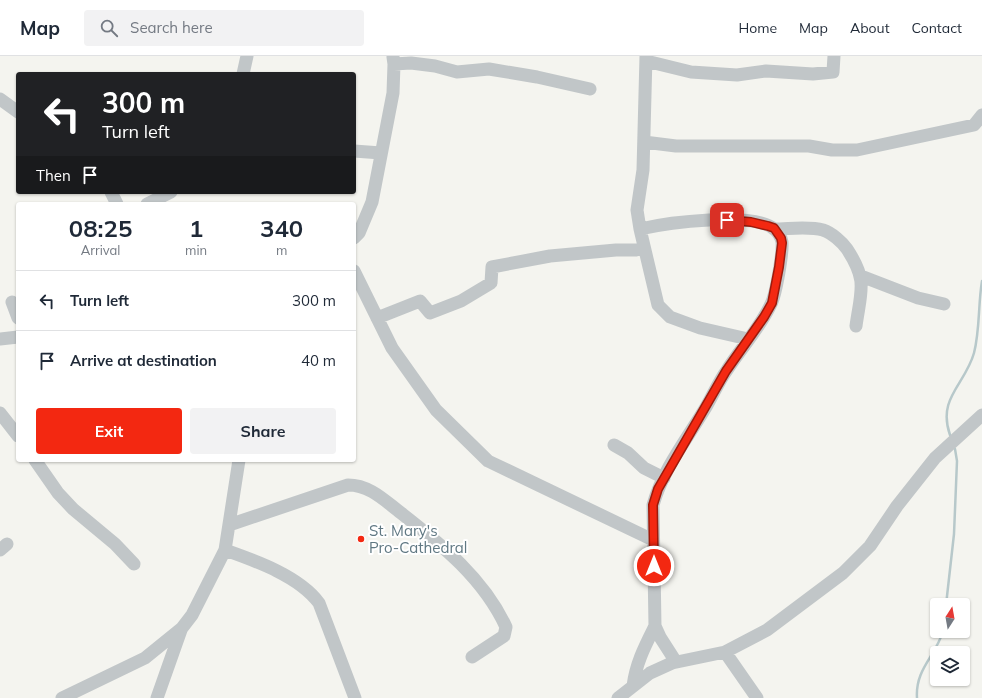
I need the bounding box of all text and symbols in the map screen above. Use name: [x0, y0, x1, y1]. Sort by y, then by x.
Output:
search box: [84, 10, 364, 46]
text: Map: [20, 16, 60, 40]
icon: search: [98, 17, 120, 39]
text: Search here: [130, 18, 213, 37]
text: Home: [738, 19, 777, 37]
text: Map: [799, 19, 828, 37]
text: About: [850, 19, 890, 37]
text: Contact: [912, 19, 962, 37]
text: 300 m: [102, 85, 185, 120]
icon: left: [36, 88, 88, 140]
text: Turn left: [102, 120, 170, 143]
icon: arrive: [79, 164, 101, 186]
text: Then: [36, 166, 71, 185]
pin: [710, 203, 744, 237]
icon: arrive: [716, 209, 738, 231]
text: 08:25: [69, 213, 132, 243]
text: 1: [189, 213, 203, 243]
text: 340: [260, 213, 303, 243]
text: Arrival: [81, 242, 120, 258]
text: min: [185, 242, 207, 258]
text: m: [276, 242, 287, 258]
icon: left: [36, 290, 58, 312]
text: Turn left: [70, 291, 129, 310]
text: 300 m: [292, 291, 336, 310]
icon: arrive: [36, 350, 58, 372]
text: Arrive at destination: [70, 351, 217, 370]
text: 40 m: [301, 351, 336, 370]
button: Exit: [36, 408, 182, 454]
button: Share: [190, 408, 336, 454]
place label: St. Mary's Pro-Cathedral: [369, 521, 467, 557]
marker: St. Mary's Pro-Cathedral: [356, 534, 366, 544]
position arrow: [633, 545, 675, 587]
north arrow: [930, 598, 970, 638]
map controls: [930, 598, 970, 686]
button: layers: [930, 646, 970, 686]

